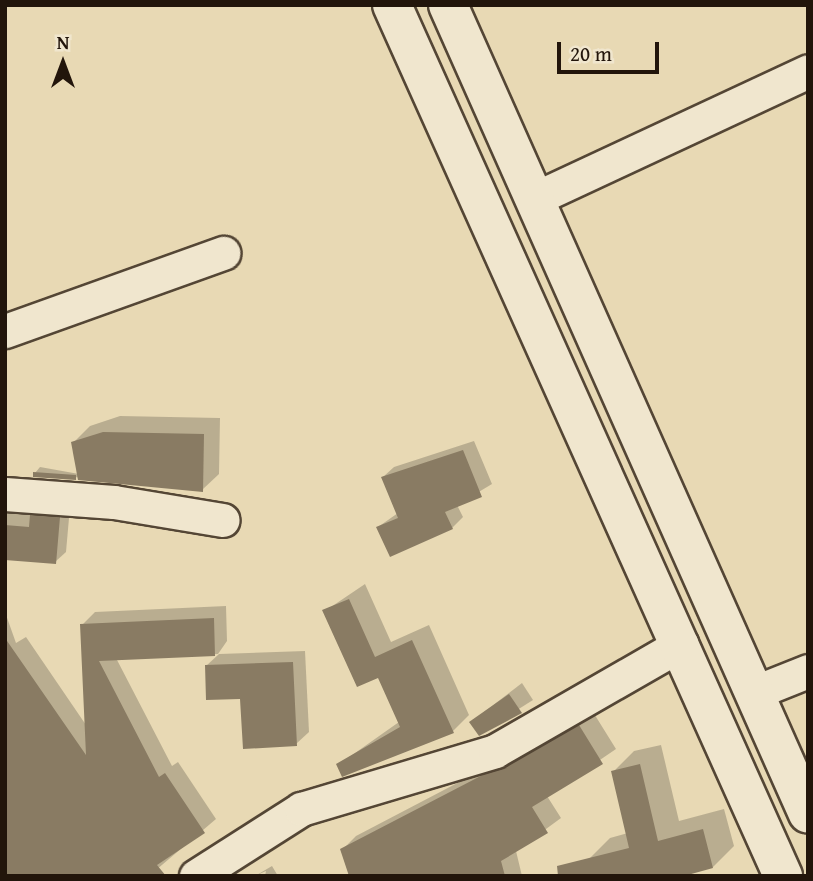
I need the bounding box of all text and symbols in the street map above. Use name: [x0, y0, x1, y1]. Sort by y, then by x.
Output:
north arrow: [28, 28, 98, 98]
text: N: [57, 28, 69, 56]
scale bar: [561, 28, 662, 72]
text: 20 m: [570, 38, 612, 69]

